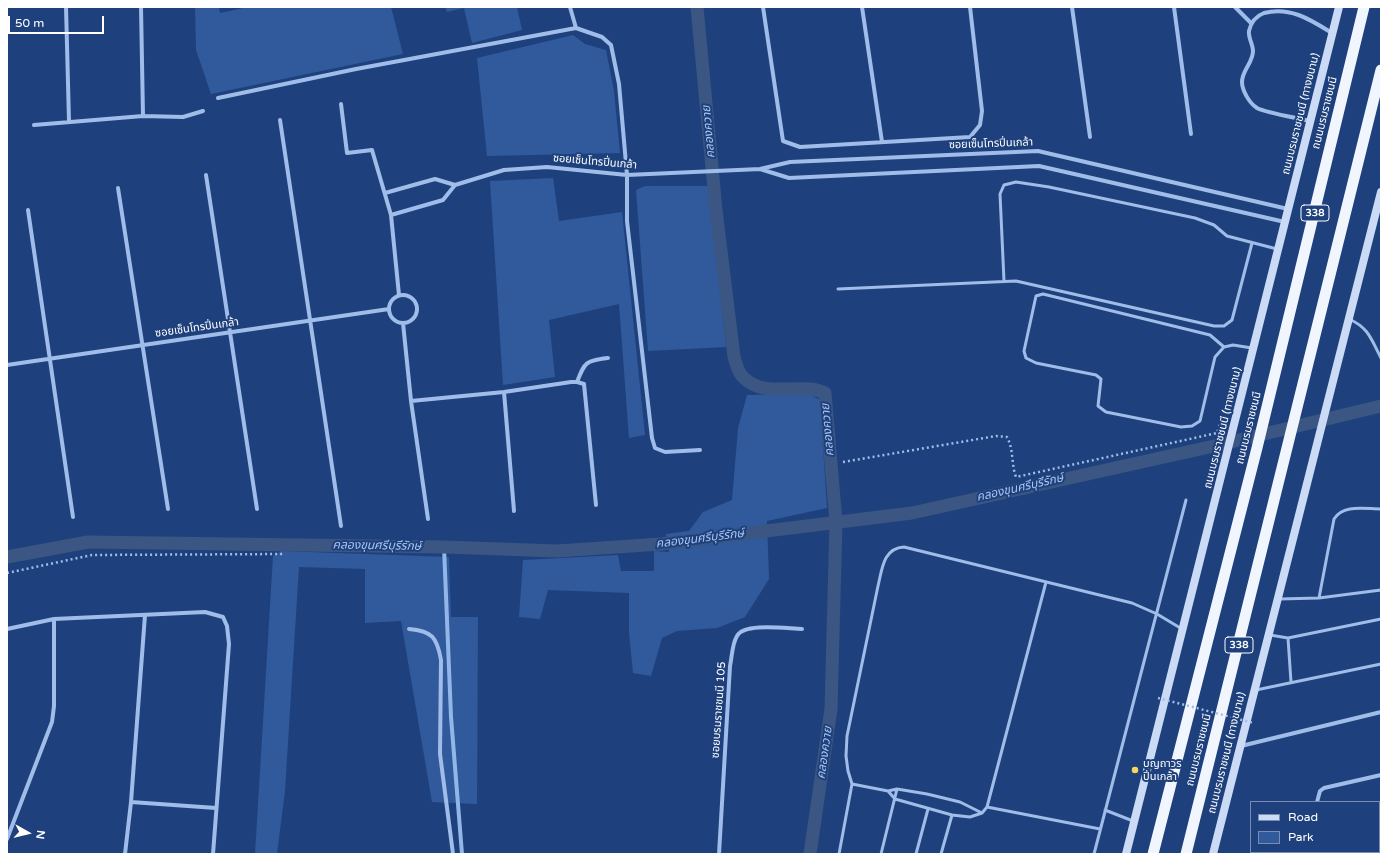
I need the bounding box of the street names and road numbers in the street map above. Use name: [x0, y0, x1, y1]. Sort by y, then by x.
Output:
street label: ถนนบรมราชชนนี (ทางขนาน): [1279, 52, 1323, 176]
street label: ถนนบรมราชชนนี: [1310, 75, 1340, 151]
street label: ซอยเซ็นโทรปิ่นเกล้า: [949, 136, 1033, 152]
street label: ซอยเซ็นโทรปิ่นเกล้า: [552, 152, 638, 172]
road number: 338: [1301, 205, 1329, 221]
street label: ซอยเซ็นโทรปิ่นเกล้า: [154, 316, 240, 340]
street label: ถนนบรมราชชนนี (ทางขนาน): [1201, 366, 1245, 490]
street label: ถนนบรมราชชนนี: [1234, 390, 1264, 466]
road number: 338: [1225, 637, 1253, 653]
street label: ซอยบรมราชชนนี 105: [709, 661, 729, 759]
street label: ถนนบรมราชชนนี (ทางขนาน): [1205, 691, 1249, 815]
street label: ถนนบรมราชชนนี: [1184, 712, 1214, 788]

